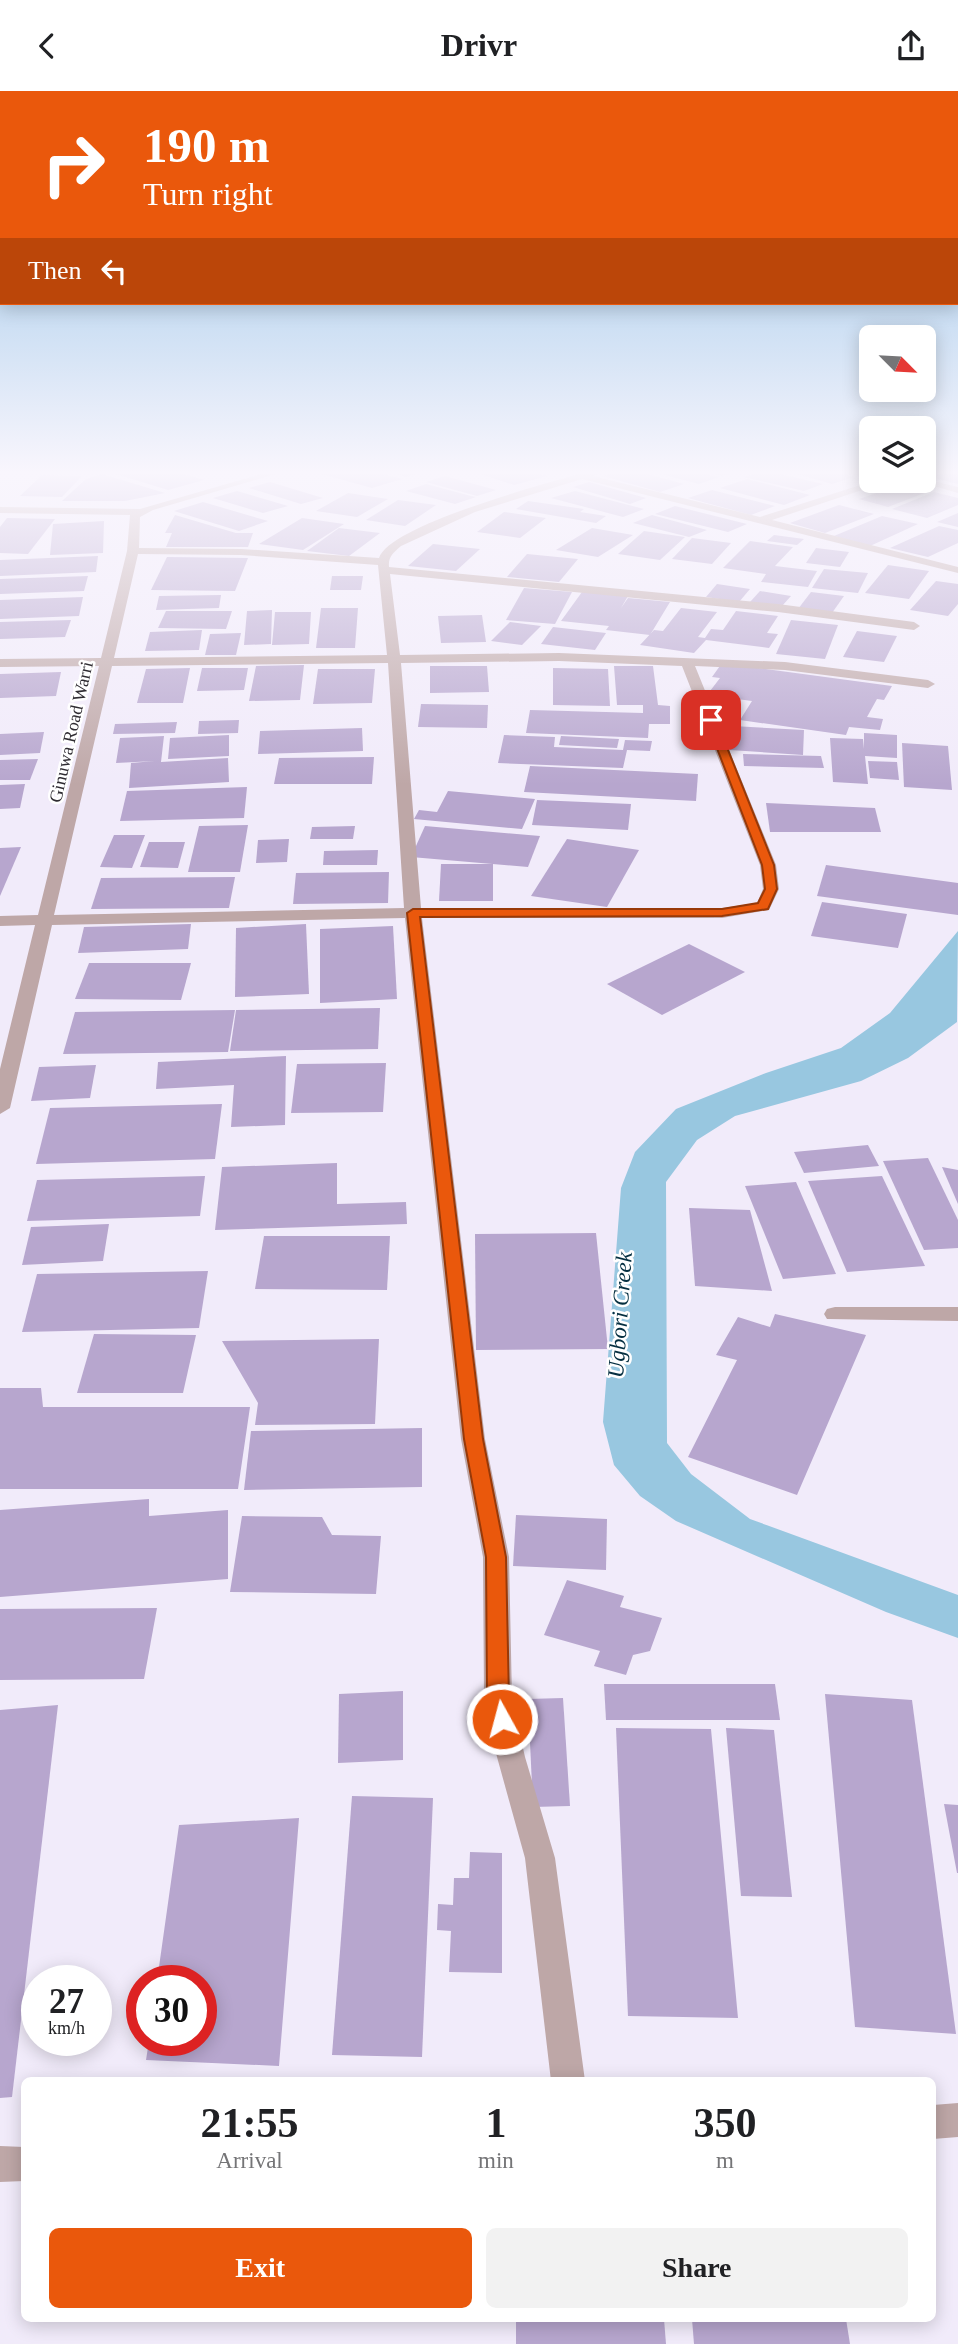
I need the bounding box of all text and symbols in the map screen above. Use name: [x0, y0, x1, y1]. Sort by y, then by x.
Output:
icon: back: [28, 27, 66, 65]
text: Drivr: [441, 27, 517, 63]
icon: share: [892, 27, 930, 65]
text: 190 m: [143, 118, 270, 173]
icon: right: [28, 119, 119, 210]
text: Turn right: [143, 176, 273, 212]
icon: left: [95, 252, 133, 290]
text: Then: [28, 256, 81, 285]
north arrow: [859, 325, 936, 403]
map controls: [859, 325, 936, 493]
button: layers: [859, 416, 936, 493]
street label: Ginuwa Road Warri: [45, 660, 97, 804]
pin: [681, 690, 741, 750]
icon: arrive: [692, 701, 730, 739]
water label: Ugbori Creek: [603, 1250, 637, 1379]
position arrow: [465, 1682, 539, 1756]
speed limit sign: 30: [126, 1965, 217, 2056]
text: 27: [49, 1982, 84, 2021]
text: km/h: [48, 2018, 85, 2038]
text: 21:55: [201, 2100, 299, 2146]
text: 1: [485, 2100, 506, 2146]
text: 350: [693, 2100, 756, 2146]
text: Arrival: [216, 2148, 283, 2173]
text: min: [478, 2148, 514, 2173]
text: m: [716, 2148, 734, 2173]
button: Exit: [49, 2228, 472, 2308]
button: Share: [486, 2228, 908, 2308]

